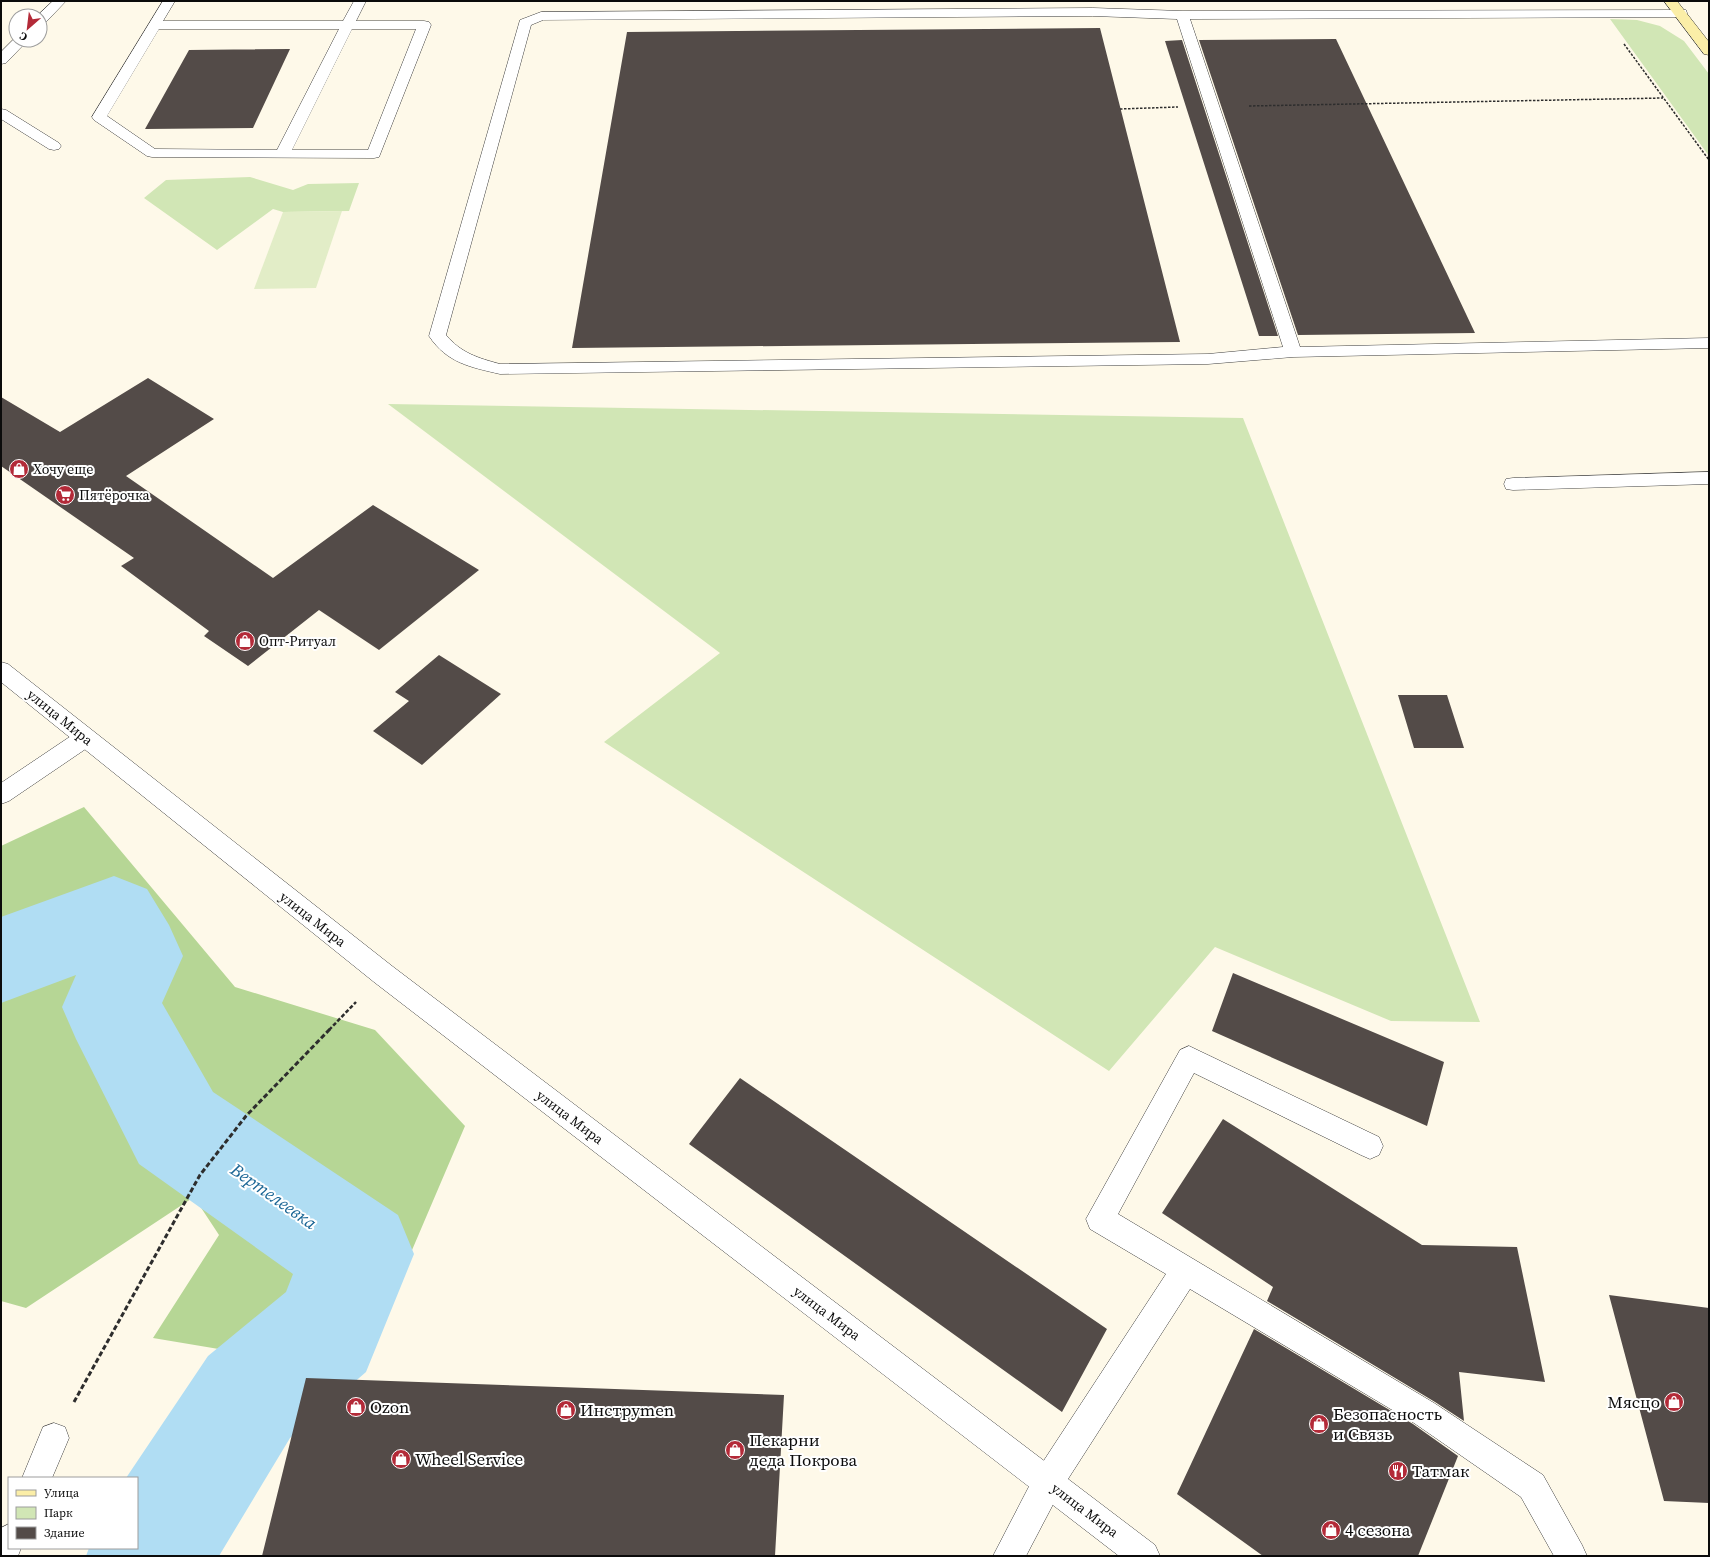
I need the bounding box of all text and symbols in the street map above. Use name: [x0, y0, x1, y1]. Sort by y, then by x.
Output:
north arrow: [8, 8, 48, 48]
text: С: [17, 28, 30, 45]
shop icon: Хочу еще: [8, 458, 30, 480]
place label: Хочу еще: [33, 459, 93, 479]
supermarket icon: Пятёрочка: [54, 484, 76, 506]
place label: Пятёрочка: [79, 485, 151, 505]
shop icon: Опт-Ритуал: [234, 630, 256, 652]
place label: Опт-Ритуал: [259, 631, 336, 651]
street label: улица Мира: [23, 684, 98, 750]
street label: улица Мира: [276, 887, 351, 952]
street label: улица Мира: [532, 1085, 608, 1149]
water label: Вертелеевка: [225, 1156, 323, 1235]
street label: улица Мира: [789, 1281, 865, 1345]
place label: Мясцо: [1608, 1390, 1660, 1414]
shop icon: Мясцо: [1663, 1391, 1685, 1413]
place label: Ozon: [370, 1395, 409, 1419]
shop icon: Ozon: [345, 1396, 367, 1418]
place label: Инструmen: [580, 1398, 674, 1422]
shop icon: Инструmen: [555, 1399, 577, 1421]
place label: Безопасность и Связь: [1333, 1402, 1443, 1446]
shop icon: Безопасность и Связь: [1308, 1413, 1330, 1435]
place label: Пекарни деда Покрова: [749, 1428, 857, 1472]
shop icon: Пекарни деда Покрова: [724, 1439, 746, 1461]
place label: Wheel Service: [415, 1447, 523, 1471]
shop icon: Wheel Service: [390, 1448, 412, 1470]
place label: Татмак: [1412, 1459, 1470, 1483]
restaurant icon: Татмак: [1387, 1460, 1409, 1482]
legend: [8, 1477, 138, 1549]
street label: улица Мира: [1047, 1478, 1123, 1542]
text: Улица: [44, 1485, 80, 1501]
text: Парк: [44, 1505, 73, 1521]
place label: 4 сезона: [1345, 1518, 1411, 1542]
shop icon: 4 сезона: [1320, 1519, 1342, 1541]
text: Здание: [44, 1525, 85, 1541]

